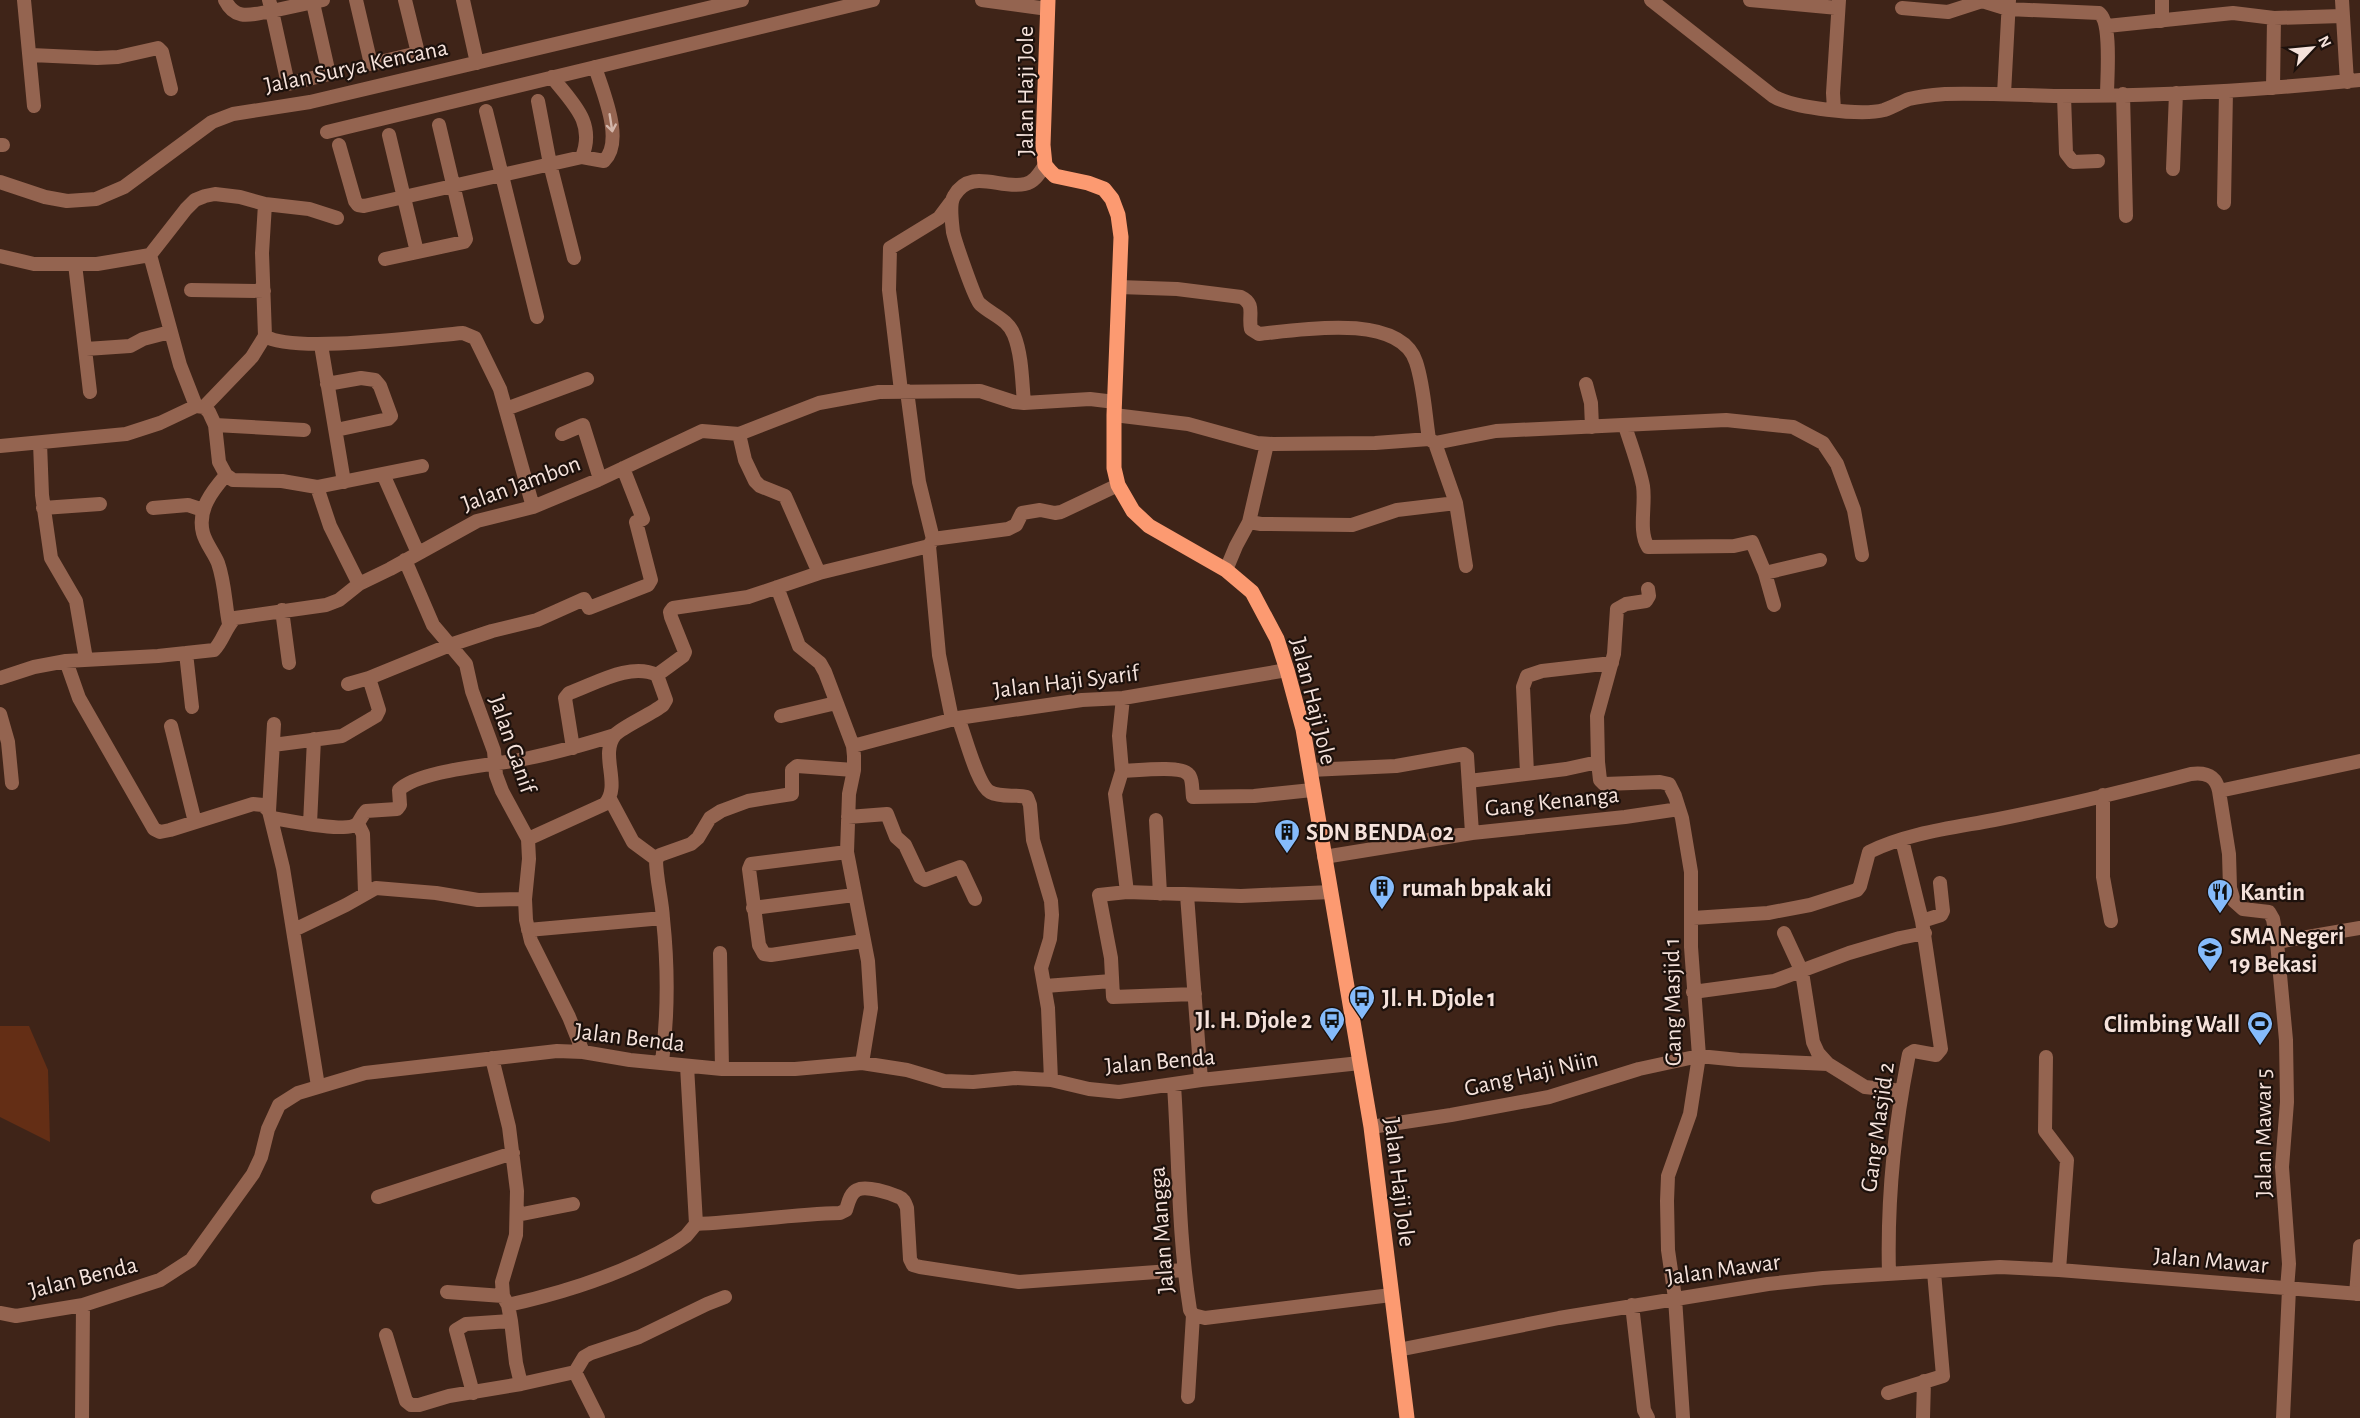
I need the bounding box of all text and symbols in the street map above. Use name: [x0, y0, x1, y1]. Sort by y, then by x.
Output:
north arrow: [2282, 18, 2342, 78]
street label: Jalan Haji Jole: [1014, 26, 1038, 156]
text: N: [2315, 33, 2334, 50]
street label: Jalan Surya Kencana: [262, 36, 450, 98]
one-way arrow: [606, 113, 617, 132]
street label: Jalan Jambon: [459, 451, 584, 516]
street label: Jalan Haji Jole: [1286, 635, 1340, 767]
street label: Jalan Haji Syarif: [992, 661, 1142, 703]
street label: Jalan Ganif: [484, 692, 541, 798]
street label: Gang Kenanga: [1484, 783, 1620, 821]
building icon: SDN BENDA 02: [1272, 817, 1302, 855]
place label: SDN BENDA 02: [1306, 821, 1454, 845]
building icon: rumah bpak aki: [1367, 873, 1397, 911]
place label: rumah bpak aki: [1402, 877, 1552, 901]
restaurant icon: Kantin: [2205, 877, 2235, 915]
place label: Kantin: [2240, 881, 2305, 905]
place label: SMA Negeri 19 Bekasi: [2230, 925, 2344, 977]
school or university icon: SMA Negeri 19 Bekasi: [2195, 935, 2225, 973]
street label: Gang Masjid 1: [1660, 938, 1686, 1066]
bus stop icon: Jl. H. Djole 1: [1347, 983, 1377, 1021]
place label: Jl. H. Djole 1: [1382, 987, 1496, 1011]
bus stop icon: Jl. H. Djole 2: [1317, 1005, 1347, 1043]
place label: Jl. H. Djole 2: [1196, 1009, 1312, 1033]
sports icon: Climbing Wall: [2245, 1009, 2275, 1047]
place label: Climbing Wall: [2104, 1013, 2240, 1037]
street label: Jalan Benda: [573, 1019, 686, 1057]
street label: Jalan Benda: [1104, 1045, 1216, 1079]
street label: Gang Haji Niin: [1462, 1047, 1600, 1101]
street label: Gang Masjid 2: [1857, 1060, 1899, 1194]
street label: Jalan Mawar 5: [2252, 1068, 2276, 1198]
street label: Jalan Haji Jole: [1379, 1116, 1419, 1248]
street label: Jalan Mangga: [1146, 1166, 1178, 1294]
street label: Jalan Mawar: [2153, 1244, 2269, 1278]
street label: Jalan Mawar: [1665, 1250, 1782, 1290]
street label: Jalan Benda: [27, 1253, 140, 1303]

